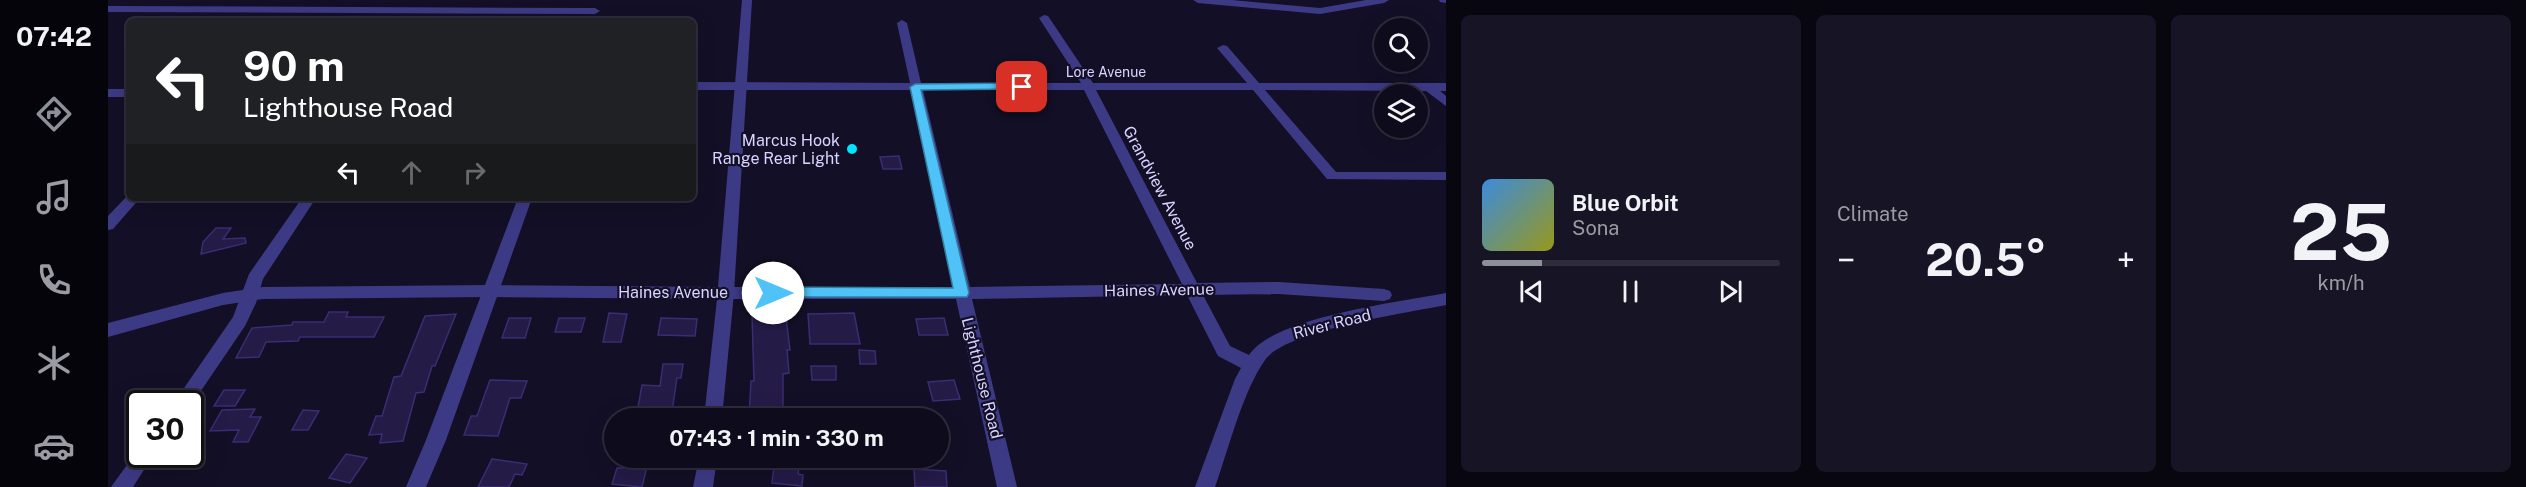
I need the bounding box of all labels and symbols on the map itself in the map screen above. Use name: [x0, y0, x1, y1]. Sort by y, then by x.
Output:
pin: [996, 61, 1047, 112]
street label: Lore Avenue: [1066, 64, 1146, 80]
street label: Grandview Avenue: [1119, 123, 1201, 253]
place label: Marcus Hook Range Rear Light: [712, 131, 840, 168]
marker: Marcus Hook Range Rear Light: [845, 142, 859, 156]
position arrow: [741, 261, 805, 325]
street label: Haines Avenue: [1104, 280, 1214, 300]
street label: Haines Avenue: [618, 283, 728, 302]
street label: River Road: [1291, 305, 1373, 343]
street label: Lighthouse Road: [958, 315, 1006, 441]
speed limit sign: 30: [126, 390, 204, 468]

